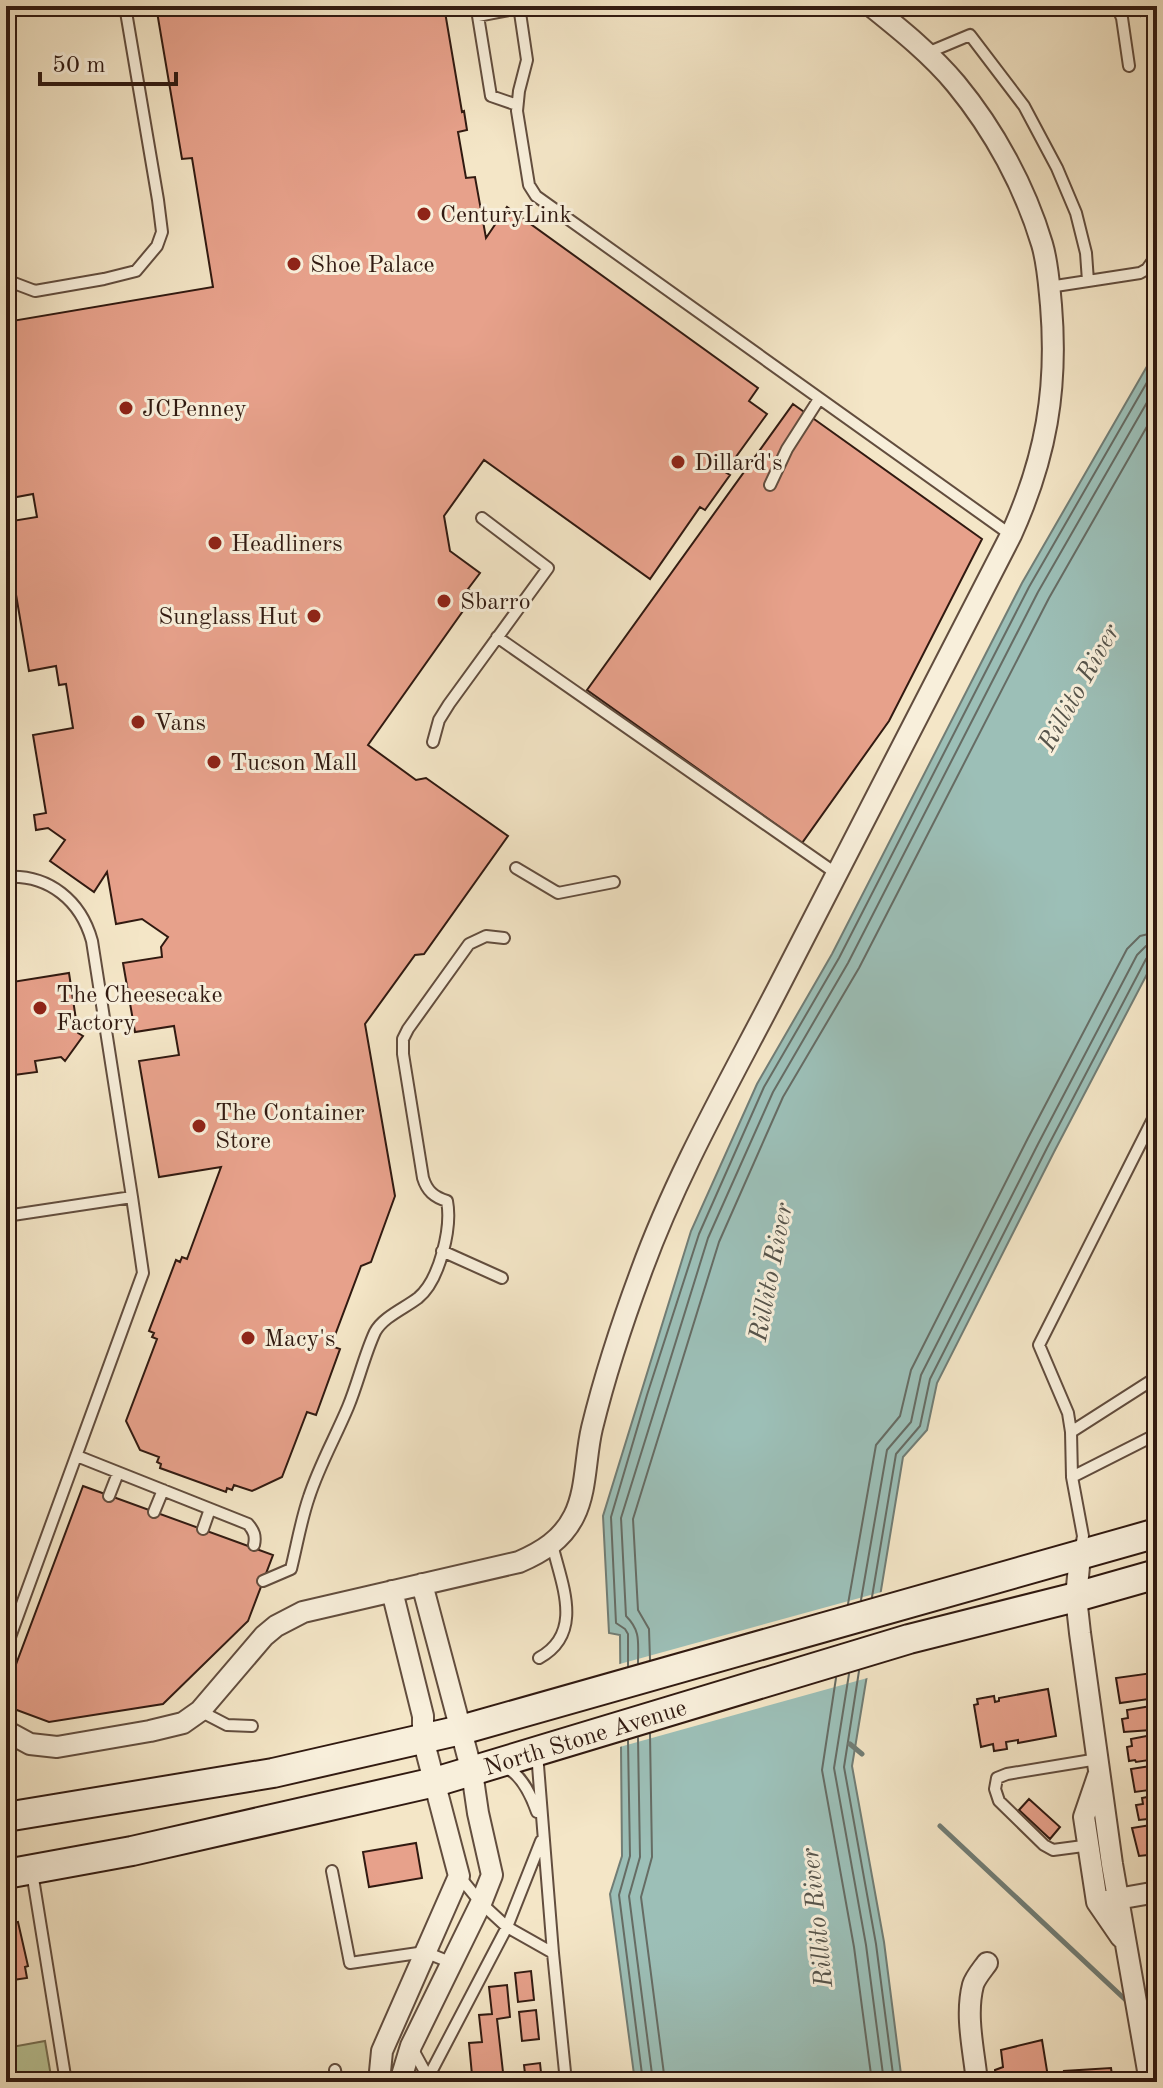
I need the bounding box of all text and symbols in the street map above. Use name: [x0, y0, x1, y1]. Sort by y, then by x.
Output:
scale bar: [40, 36, 176, 86]
text: 50 m: [52, 54, 106, 78]
place label: CenturyLink: [440, 204, 572, 228]
marker: CenturyLink: [415, 205, 433, 223]
place label: Shoe Palace: [310, 254, 435, 278]
marker: Shoe Palace: [285, 255, 303, 273]
place label: JCPenney: [142, 398, 247, 422]
marker: JCPenney: [117, 399, 135, 417]
place label: Dillard's: [694, 452, 783, 476]
marker: Dillard's: [669, 453, 687, 471]
place label: Headliners: [231, 533, 343, 557]
marker: Headliners: [206, 534, 224, 552]
place label: Sbarro: [460, 591, 531, 615]
marker: Sbarro: [435, 592, 453, 610]
place label: Sunglass Hut: [158, 606, 298, 630]
marker: Sunglass Hut: [305, 607, 323, 625]
water label: Rillito River: [1034, 620, 1126, 756]
place label: Vans: [154, 712, 206, 736]
marker: Vans: [129, 713, 147, 731]
place label: Tucson Mall: [230, 752, 357, 776]
marker: Tucson Mall: [205, 753, 223, 771]
place label: The Cheesecake Factory: [56, 984, 222, 1036]
marker: The Cheesecake Factory: [31, 999, 49, 1017]
place label: The Container Store: [215, 1102, 365, 1154]
marker: The Container Store: [190, 1117, 208, 1135]
water label: Rillito River: [746, 1200, 798, 1345]
place label: Macy's: [264, 1328, 335, 1352]
marker: Macy's: [239, 1329, 257, 1347]
street label: North Stone Avenue: [481, 1697, 690, 1781]
water label: Rillito River: [798, 1846, 838, 1990]

